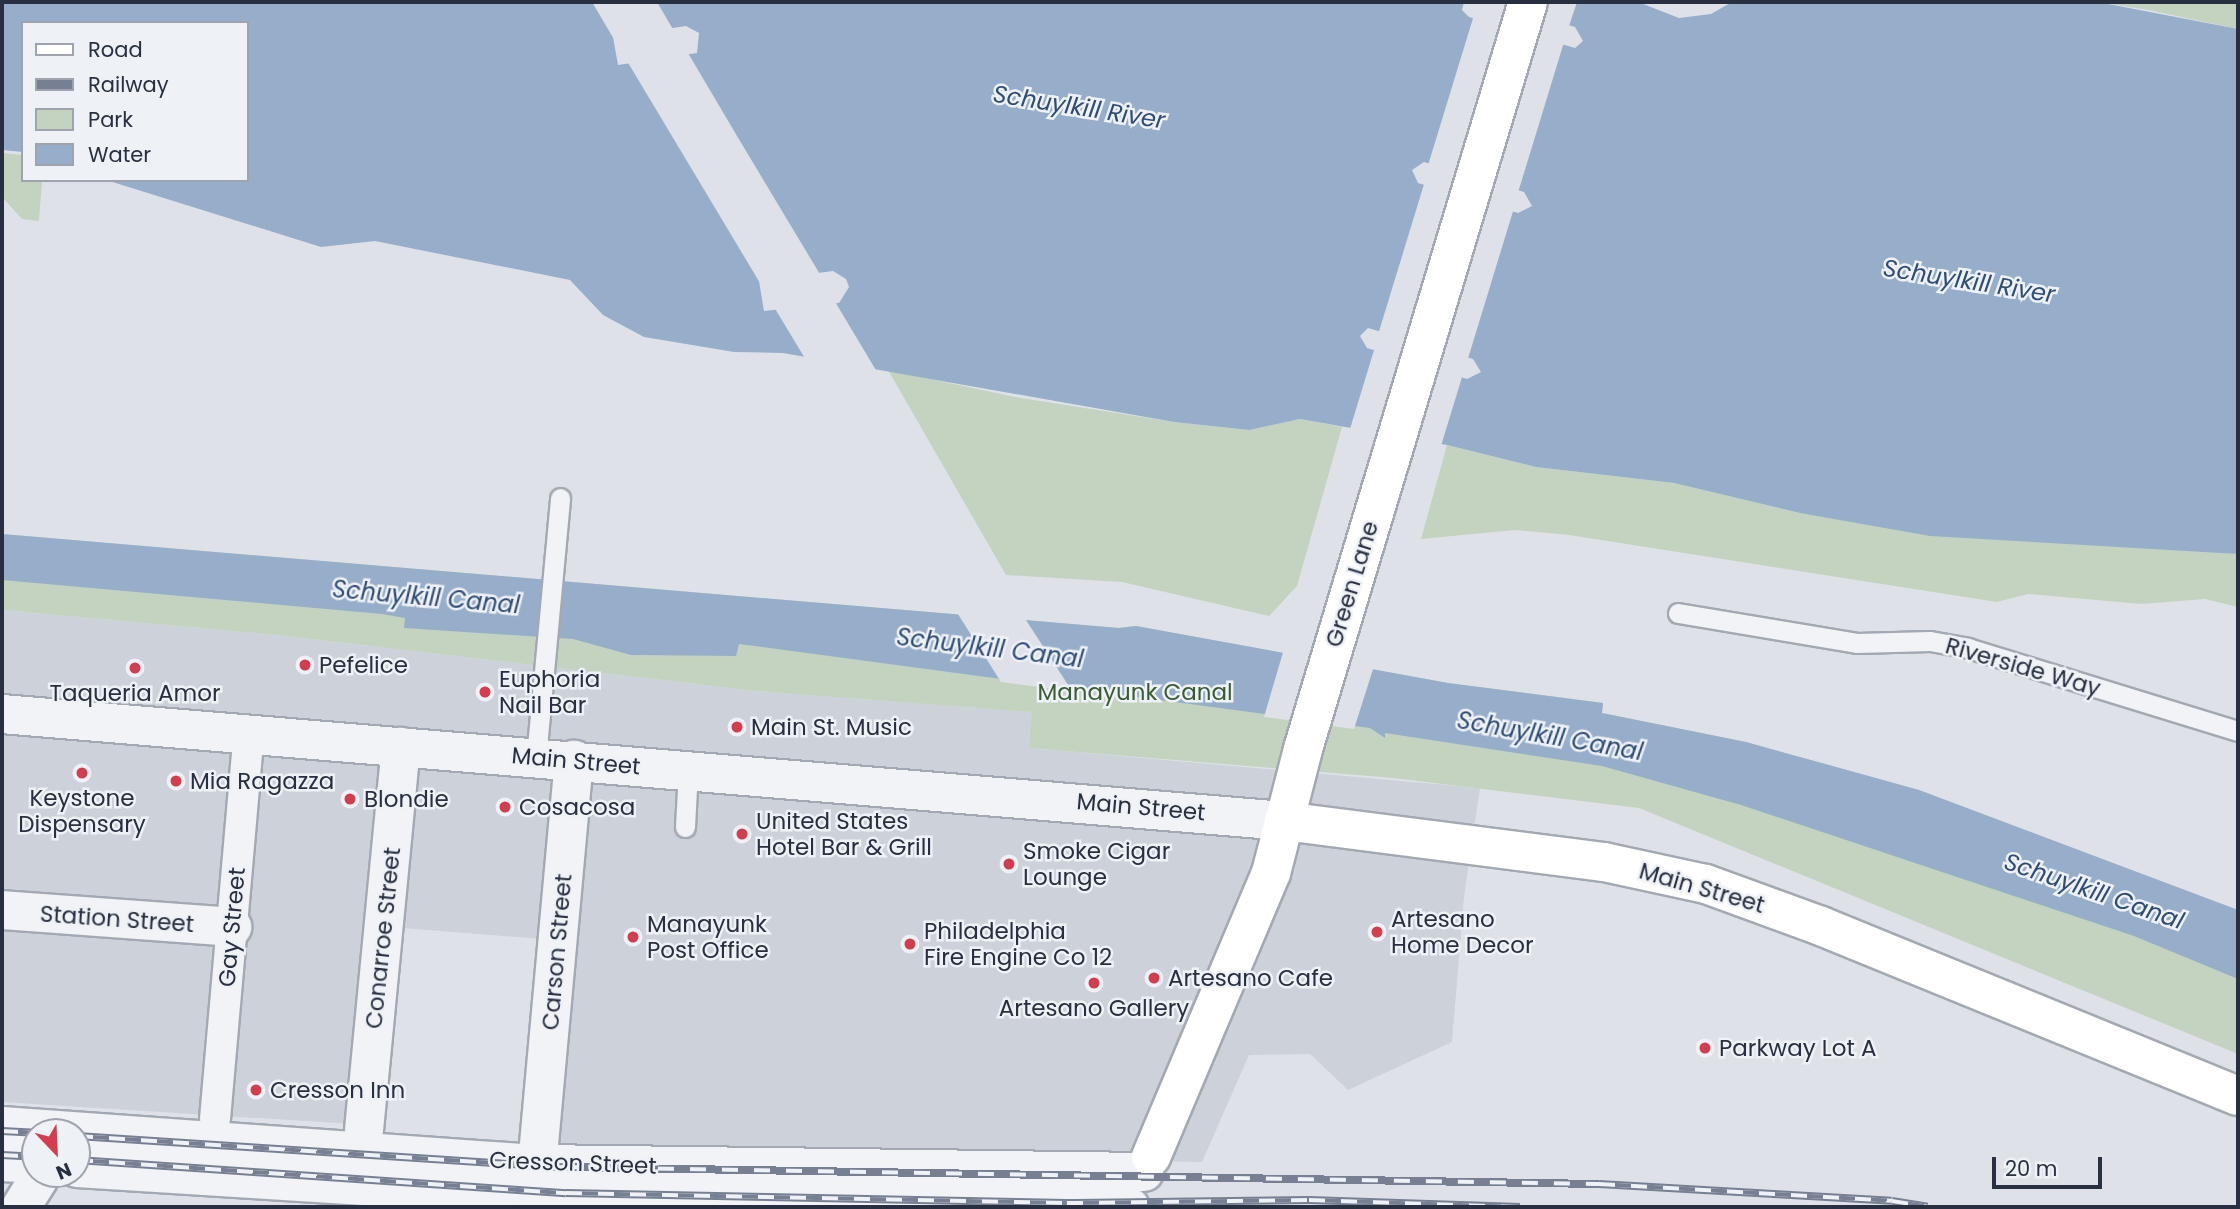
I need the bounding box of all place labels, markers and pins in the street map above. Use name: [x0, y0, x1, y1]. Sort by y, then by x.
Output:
place label: Pefelice: [319, 651, 408, 679]
marker: Pefelice: [297, 657, 313, 673]
marker: Taqueria Amor: [127, 660, 143, 676]
place label: Euphoria Nail Bar: [499, 665, 600, 719]
place label: Taqueria Amor: [50, 679, 220, 707]
marker: Euphoria Nail Bar: [477, 684, 493, 700]
place label: Main St. Music: [751, 713, 912, 741]
marker: Main St. Music: [729, 719, 745, 735]
marker: Keystone Dispensary: [74, 765, 90, 781]
place label: Mia Ragazza: [190, 767, 334, 795]
marker: Mia Ragazza: [168, 773, 184, 789]
place label: Keystone Dispensary: [18, 784, 146, 838]
place label: Blondie: [364, 785, 449, 813]
marker: Blondie: [342, 791, 358, 807]
place label: Cosacosa: [519, 793, 635, 821]
marker: Cosacosa: [497, 799, 513, 815]
place label: United States Hotel Bar & Grill: [756, 807, 932, 861]
marker: United States Hotel Bar & Grill: [734, 826, 750, 842]
place label: Smoke Cigar Lounge: [1023, 837, 1170, 891]
marker: Smoke Cigar Lounge: [1001, 856, 1017, 872]
place label: Artesano Home Decor: [1391, 905, 1534, 959]
place label: Manayunk Post Office: [647, 910, 769, 964]
place label: Philadelphia Fire Engine Co 12: [924, 917, 1112, 971]
marker: Artesano Home Decor: [1369, 924, 1385, 940]
marker: Manayunk Post Office: [625, 929, 641, 945]
marker: Philadelphia Fire Engine Co 12: [902, 936, 918, 952]
place label: Artesano Cafe: [1168, 964, 1333, 992]
marker: Artesano Cafe: [1146, 970, 1162, 986]
marker: Artesano Gallery: [1086, 975, 1102, 991]
place label: Artesano Gallery: [999, 994, 1189, 1022]
place label: Parkway Lot A: [1719, 1034, 1876, 1062]
marker: Parkway Lot A: [1697, 1040, 1713, 1056]
place label: Cresson Inn: [270, 1076, 405, 1104]
marker: Cresson Inn: [248, 1082, 264, 1098]

